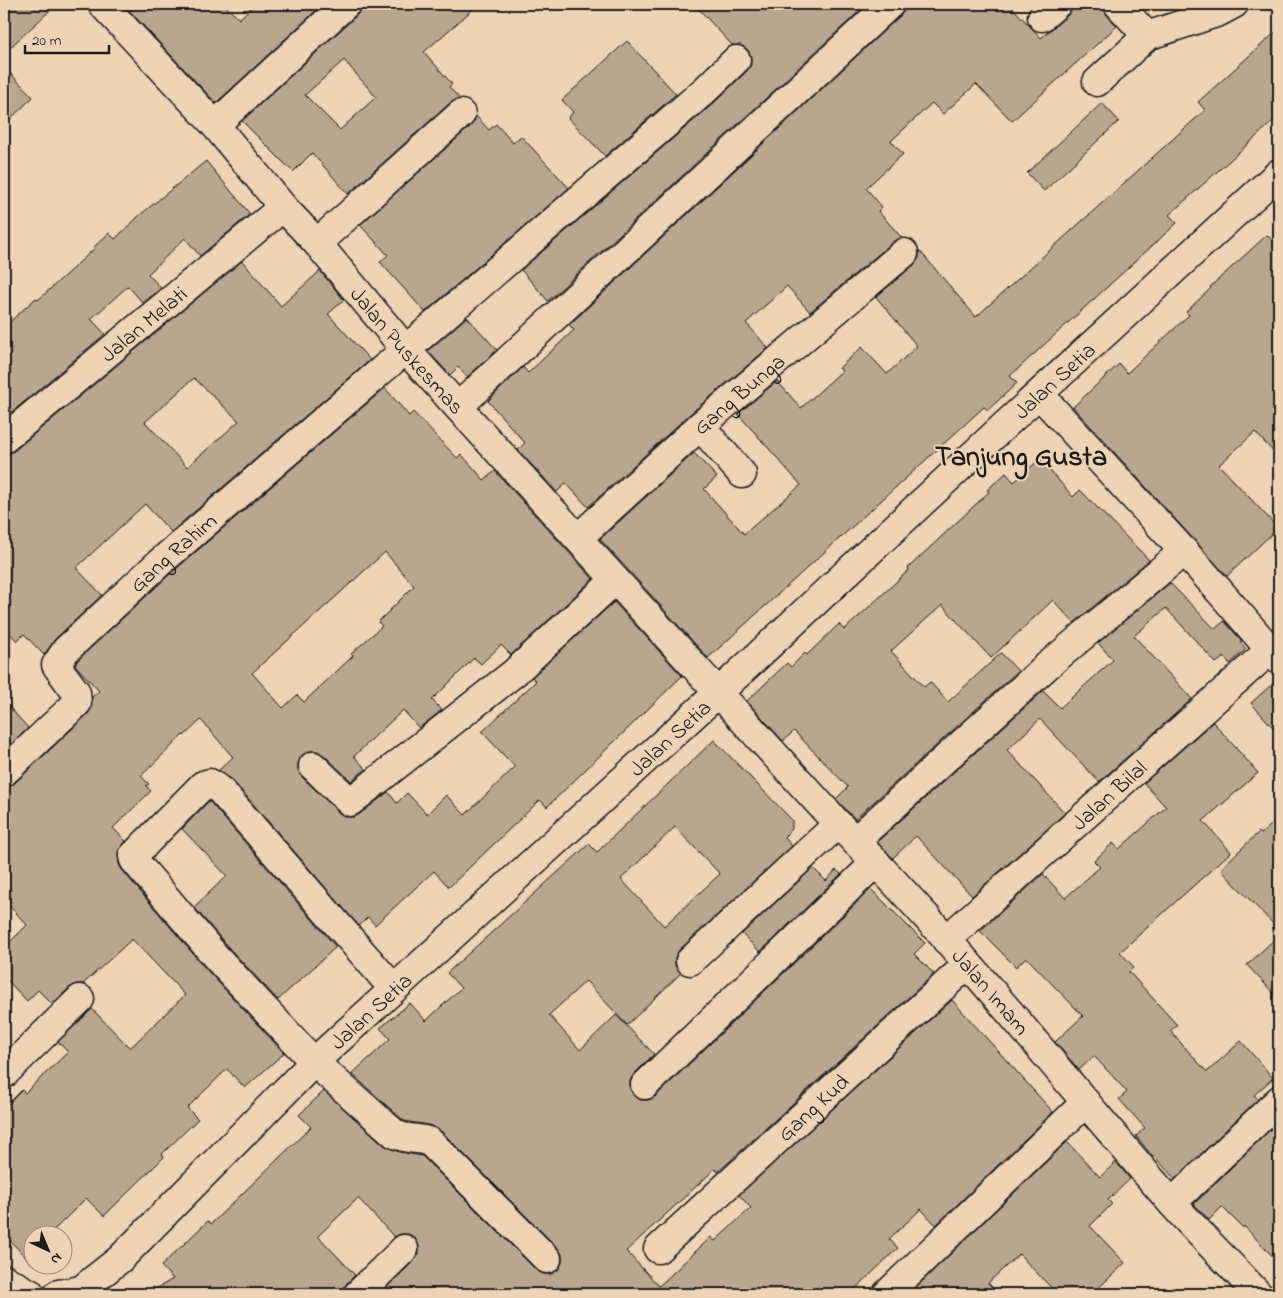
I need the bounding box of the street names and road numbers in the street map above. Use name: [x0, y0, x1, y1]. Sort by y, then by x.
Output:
street label: Jalan Melati: [95, 280, 196, 371]
street label: Jalan Puskesmas: [341, 281, 471, 423]
street label: Jalan Setia: [1008, 336, 1104, 428]
street label: Gang Bunga: [687, 347, 793, 444]
street label: Gang Rahim: [124, 507, 225, 602]
street label: Jalan Setia: [623, 693, 720, 786]
street label: Jalan Bilal: [1065, 754, 1156, 840]
street label: Jalan Imam: [943, 942, 1036, 1044]
street label: Jalan Setia: [324, 967, 421, 1059]
street label: Gang Kud: [772, 1068, 858, 1150]

